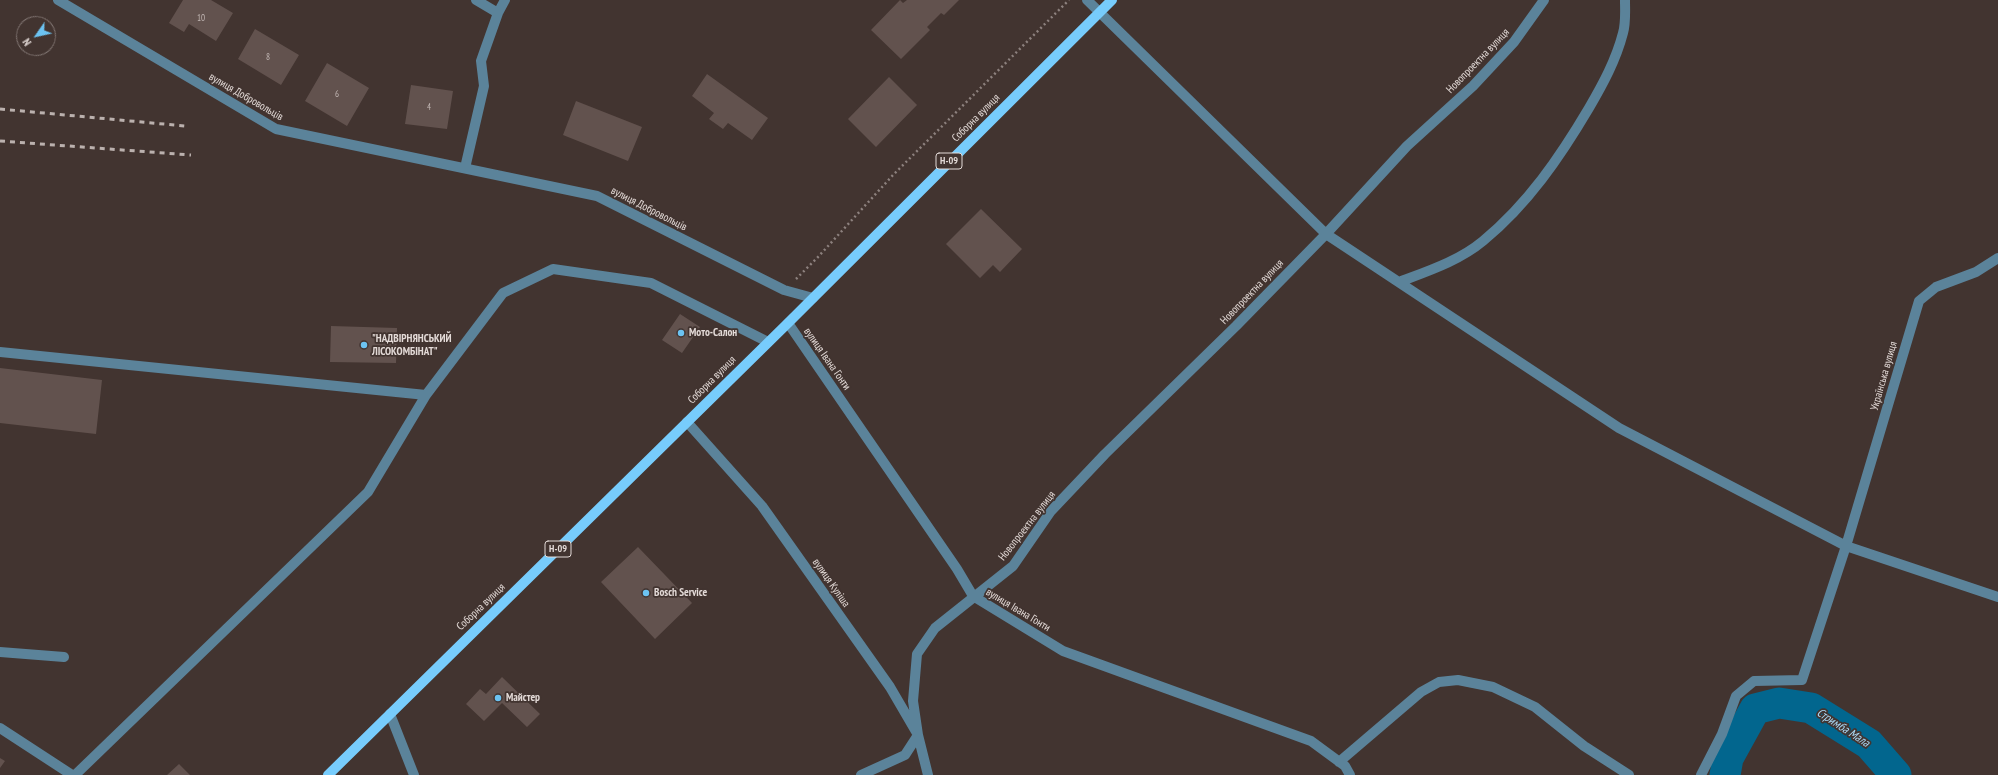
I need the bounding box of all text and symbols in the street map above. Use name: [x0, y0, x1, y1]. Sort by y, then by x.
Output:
house number: 10: [197, 13, 205, 23]
north arrow: [16, 16, 56, 56]
street label: Новопроектна вулиця: [1444, 26, 1512, 96]
text: N: [19, 36, 34, 49]
house number: 8: [266, 52, 270, 62]
street label: вулиця Добровольців: [207, 70, 285, 124]
house number: 6: [335, 89, 339, 99]
street label: Соборна вулиця: [949, 91, 1003, 145]
house number: 4: [427, 102, 431, 112]
road number: Н-09: [936, 153, 962, 169]
street label: вулиця Добровольців: [609, 184, 689, 234]
street label: Новопроектна вулиця: [1218, 257, 1286, 327]
street label: вулиця Івана Гонти: [801, 325, 853, 393]
place label: Мото-Салон: [689, 326, 737, 340]
marker: Мото-Салон: [676, 328, 686, 338]
place label: "НАДВІРНЯНСЬКИЙ ЛІСОКОМБІНАТ": [372, 332, 452, 358]
marker: "НАДВІРНЯНСЬКИЙ ЛІСОКОМБІНАТ": [359, 340, 369, 350]
street label: Українська вулиця: [1868, 340, 1900, 412]
street label: Соборна вулиця: [685, 353, 739, 407]
street label: Новопроектна вулиця: [996, 489, 1058, 563]
road number: Н-09: [545, 541, 571, 557]
street label: вулиця Куліша: [809, 556, 853, 610]
street label: Соборна вулиця: [454, 581, 508, 633]
place label: Bosch Service: [654, 586, 707, 600]
street label: вулиця Івана Гонти: [983, 586, 1053, 634]
marker: Bosch Service: [641, 588, 651, 598]
place label: Майстер: [506, 691, 540, 705]
marker: Майстер: [493, 693, 503, 703]
water label: Стримба Мала: [1814, 706, 1872, 750]

